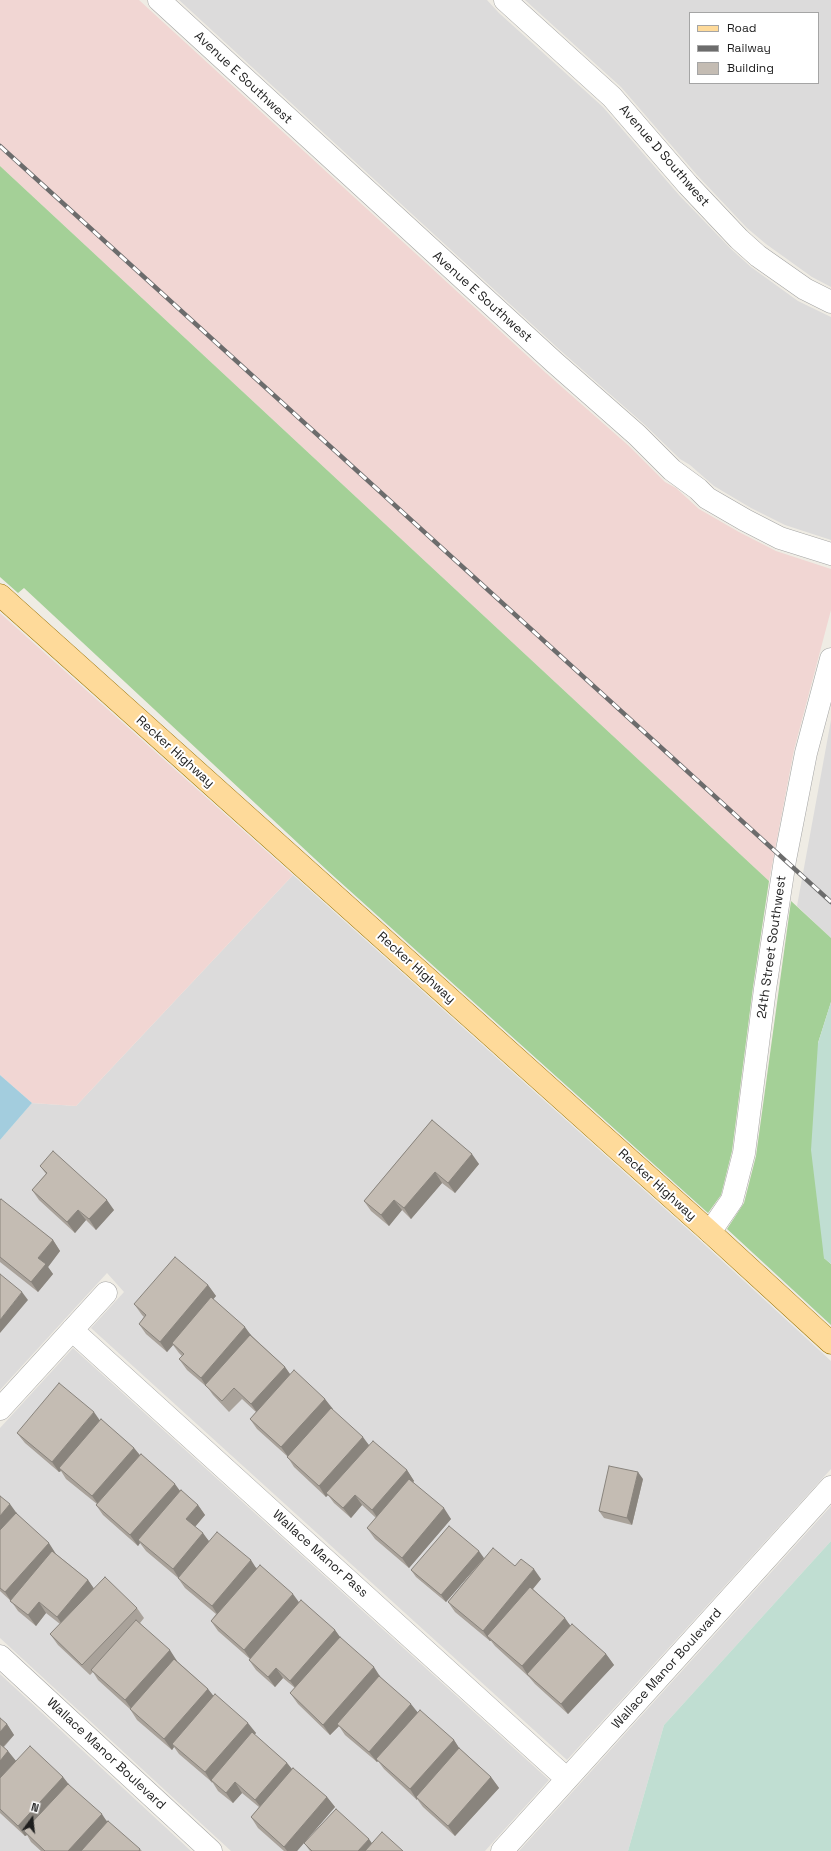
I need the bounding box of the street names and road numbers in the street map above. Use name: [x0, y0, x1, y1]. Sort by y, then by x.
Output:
street label: Avenue E Southwest: [191, 29, 295, 127]
street label: Avenue D Southwest: [616, 102, 712, 210]
street label: Avenue E Southwest: [429, 248, 535, 346]
street label: Recker Highway: [133, 713, 217, 791]
street label: 24th Street Southwest: [754, 874, 790, 1020]
street label: Recker Highway: [374, 929, 458, 1007]
street label: Recker Highway: [615, 1146, 699, 1224]
street label: Wallace Manor Pass: [269, 1507, 371, 1601]
street label: Wallace Manor Boulevard: [609, 1606, 725, 1732]
street label: Wallace Manor Boulevard: [43, 1695, 169, 1813]

